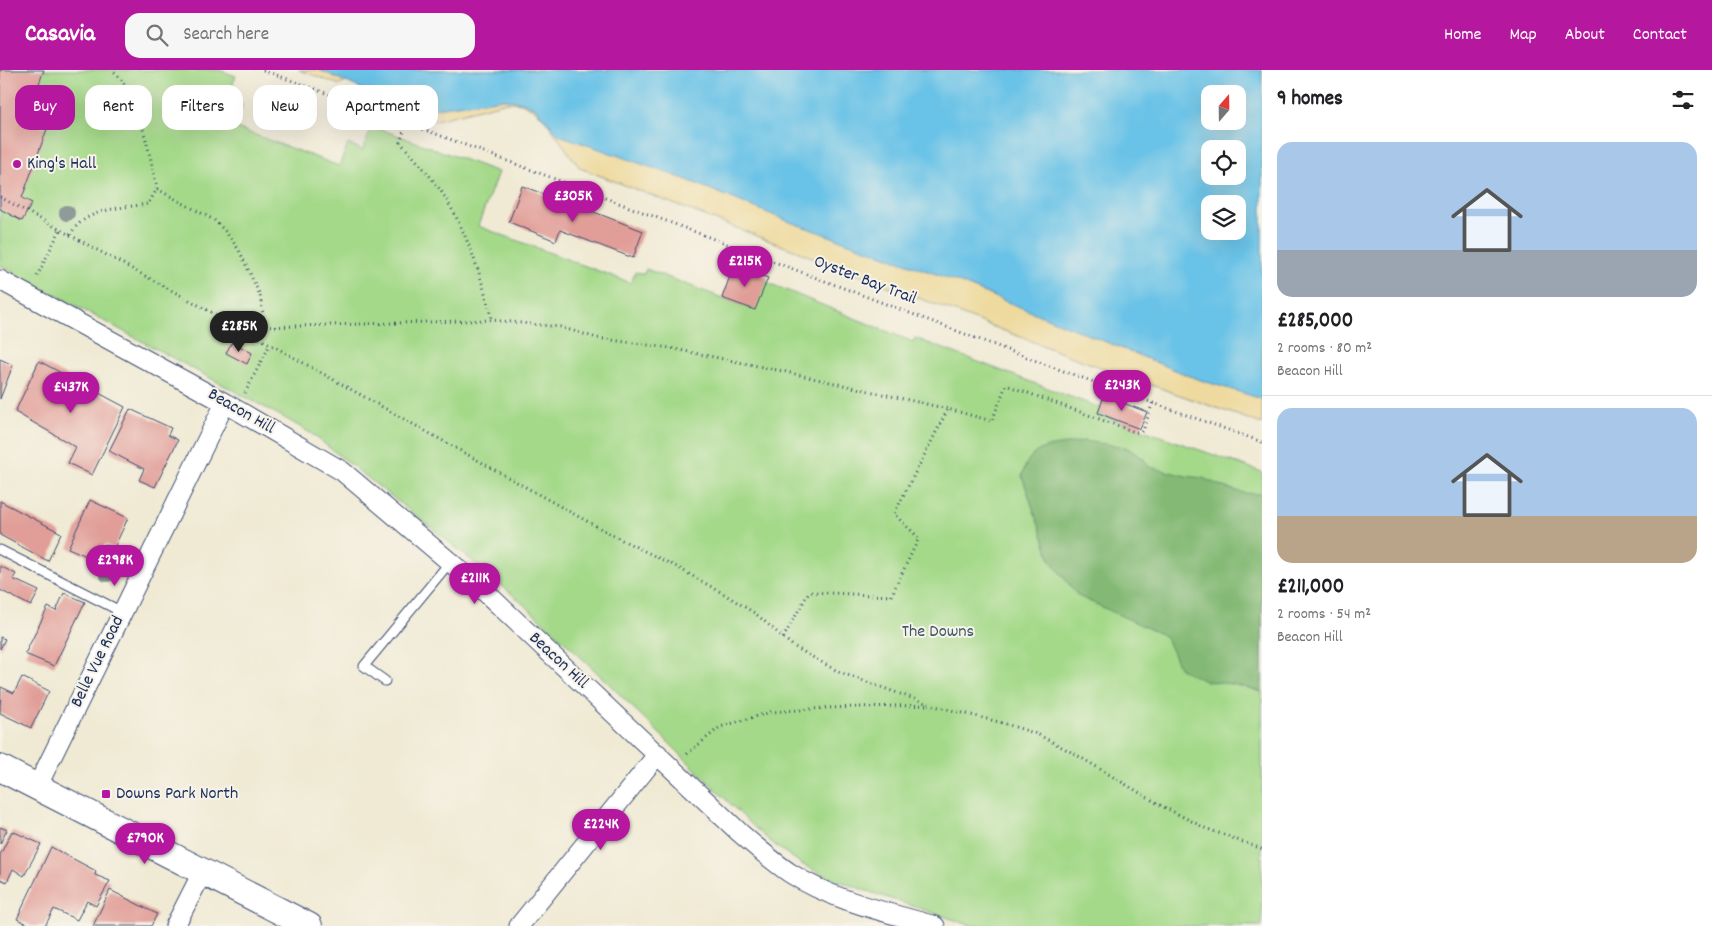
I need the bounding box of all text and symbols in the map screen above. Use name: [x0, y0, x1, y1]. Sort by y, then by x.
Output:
search box: [125, 13, 475, 58]
text: Casavia: [25, 18, 95, 52]
icon: search: [143, 21, 171, 49]
text: Search here: [183, 22, 269, 49]
text: Home: [1444, 23, 1481, 48]
text: Map: [1509, 23, 1537, 48]
text: About: [1565, 23, 1605, 48]
text: Contact: [1633, 23, 1687, 48]
chip: Buy: [15, 85, 75, 130]
chip: Rent: [85, 85, 152, 130]
chip: Filters: [162, 85, 243, 130]
chip: New: [253, 85, 317, 130]
chip: Apartment: [327, 85, 438, 130]
north arrow: [1201, 85, 1246, 130]
map controls: [1201, 85, 1246, 240]
text: 9 homes: [1277, 85, 1343, 115]
icon: filters: [1669, 86, 1697, 114]
button: locate: [1201, 140, 1246, 185]
place label: King's Hall: [27, 152, 97, 177]
marker: King's Hall: [11, 158, 23, 170]
icon: home: [1442, 175, 1532, 265]
pin: £305K: [538, 180, 608, 223]
text: £305K: [554, 185, 592, 208]
button: layers: [1201, 195, 1246, 240]
pin: £215K: [710, 246, 780, 288]
text: £215K: [728, 250, 762, 273]
street label: Oyster Bay Trail: [810, 250, 921, 312]
text: £285,000: [1277, 307, 1353, 337]
pin: £285K: [204, 310, 274, 353]
text: £285K: [221, 315, 257, 338]
text: 2 rooms · 80 m²: [1277, 337, 1372, 360]
text: Beacon Hill: [1277, 360, 1342, 383]
pin: £243K: [1087, 370, 1157, 412]
pin: £437K: [36, 372, 106, 414]
text: £243K: [1104, 374, 1140, 397]
text: £437K: [53, 376, 89, 399]
street label: Beacon Hill: [203, 383, 280, 442]
icon: home: [1442, 440, 1532, 530]
pin: £298K: [80, 544, 150, 587]
text: £298K: [97, 549, 133, 572]
pin: £211K: [440, 562, 510, 605]
text: £211K: [460, 567, 490, 590]
text: £211,000: [1277, 573, 1344, 603]
text: 2 rooms · 54 m²: [1277, 603, 1371, 626]
street label: Belle Vue Road: [65, 612, 131, 712]
park label: The Downs: [902, 620, 974, 645]
text: Beacon Hill: [1277, 626, 1342, 649]
street label: Beacon Hill: [523, 627, 594, 696]
place label: Downs Park North: [116, 782, 238, 807]
marker: Downs Park North: [100, 788, 112, 800]
pin: £224K: [566, 808, 636, 851]
text: £224K: [583, 813, 619, 836]
pin: £790K: [110, 822, 180, 865]
text: £790K: [126, 827, 164, 850]

